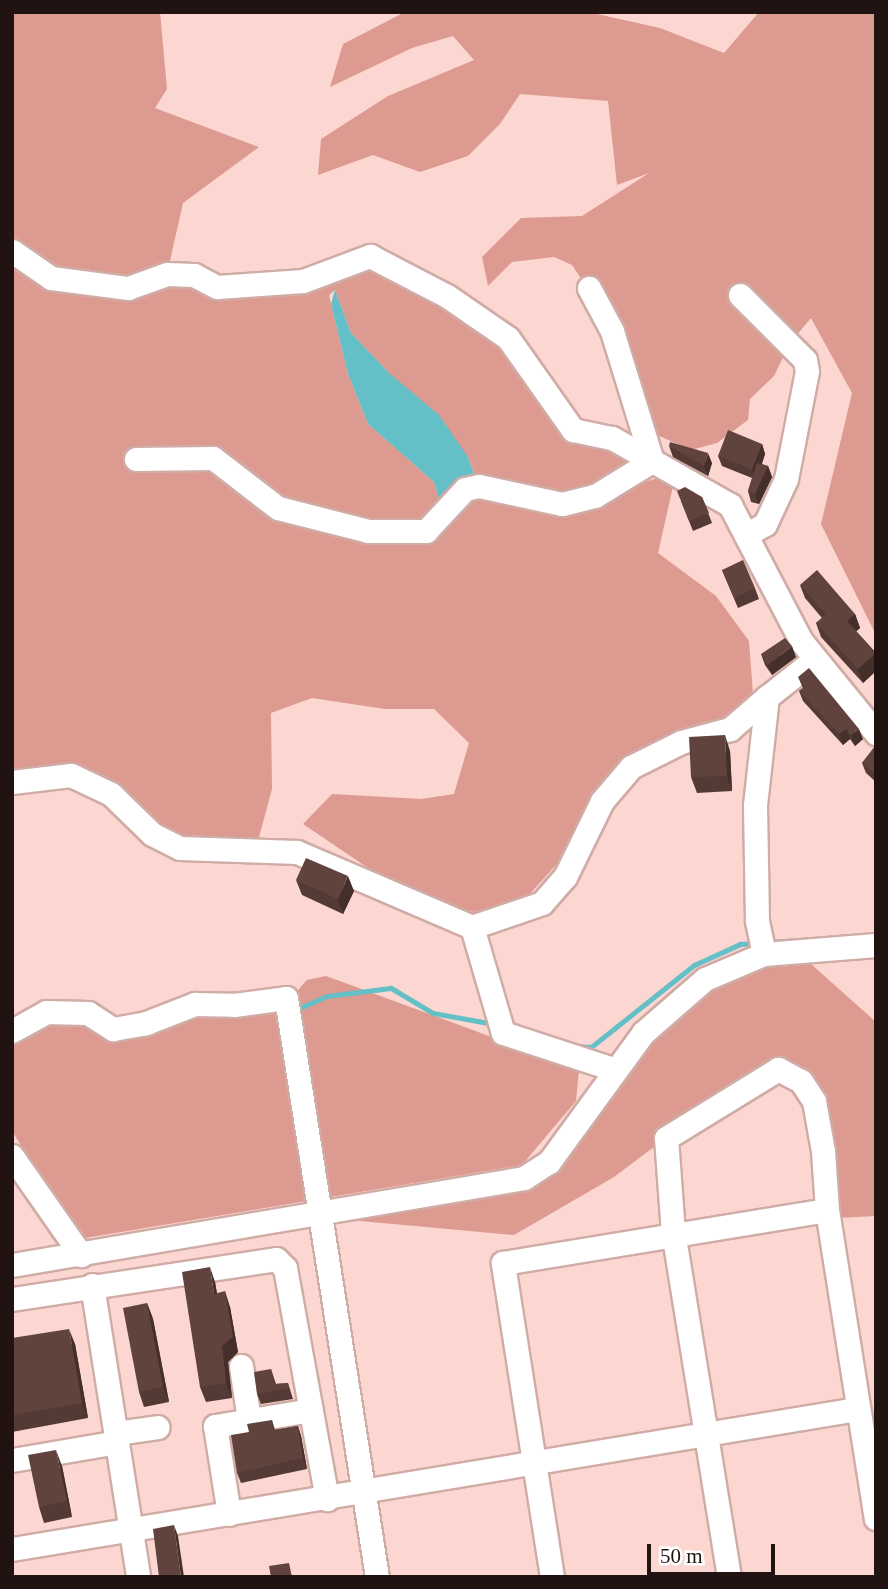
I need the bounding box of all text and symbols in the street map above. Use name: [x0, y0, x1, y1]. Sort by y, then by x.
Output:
scale bar: [650, 1530, 778, 1574]
text: 50 m: [660, 1544, 703, 1568]

